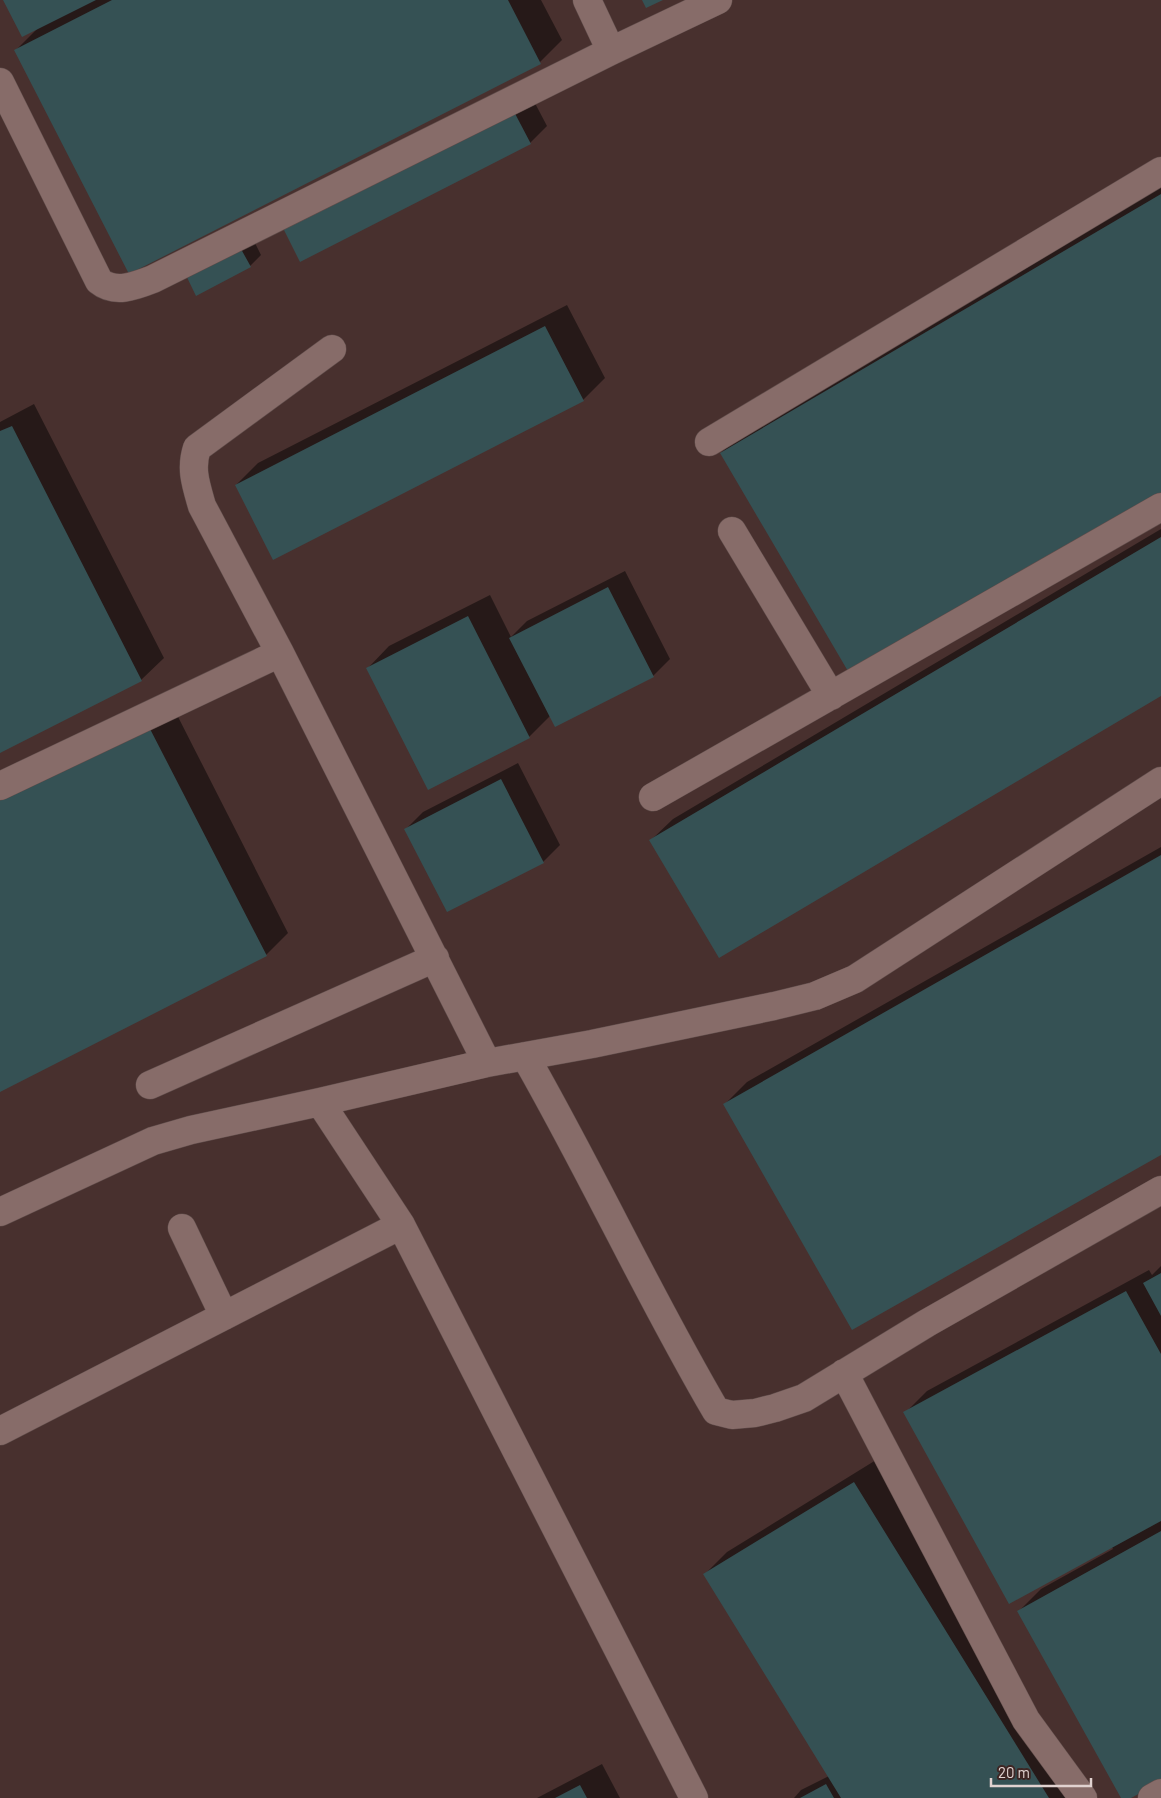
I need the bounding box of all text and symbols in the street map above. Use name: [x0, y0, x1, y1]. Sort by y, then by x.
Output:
scale bar: [991, 1756, 1091, 1788]
text: 20 m: [998, 1763, 1030, 1781]

